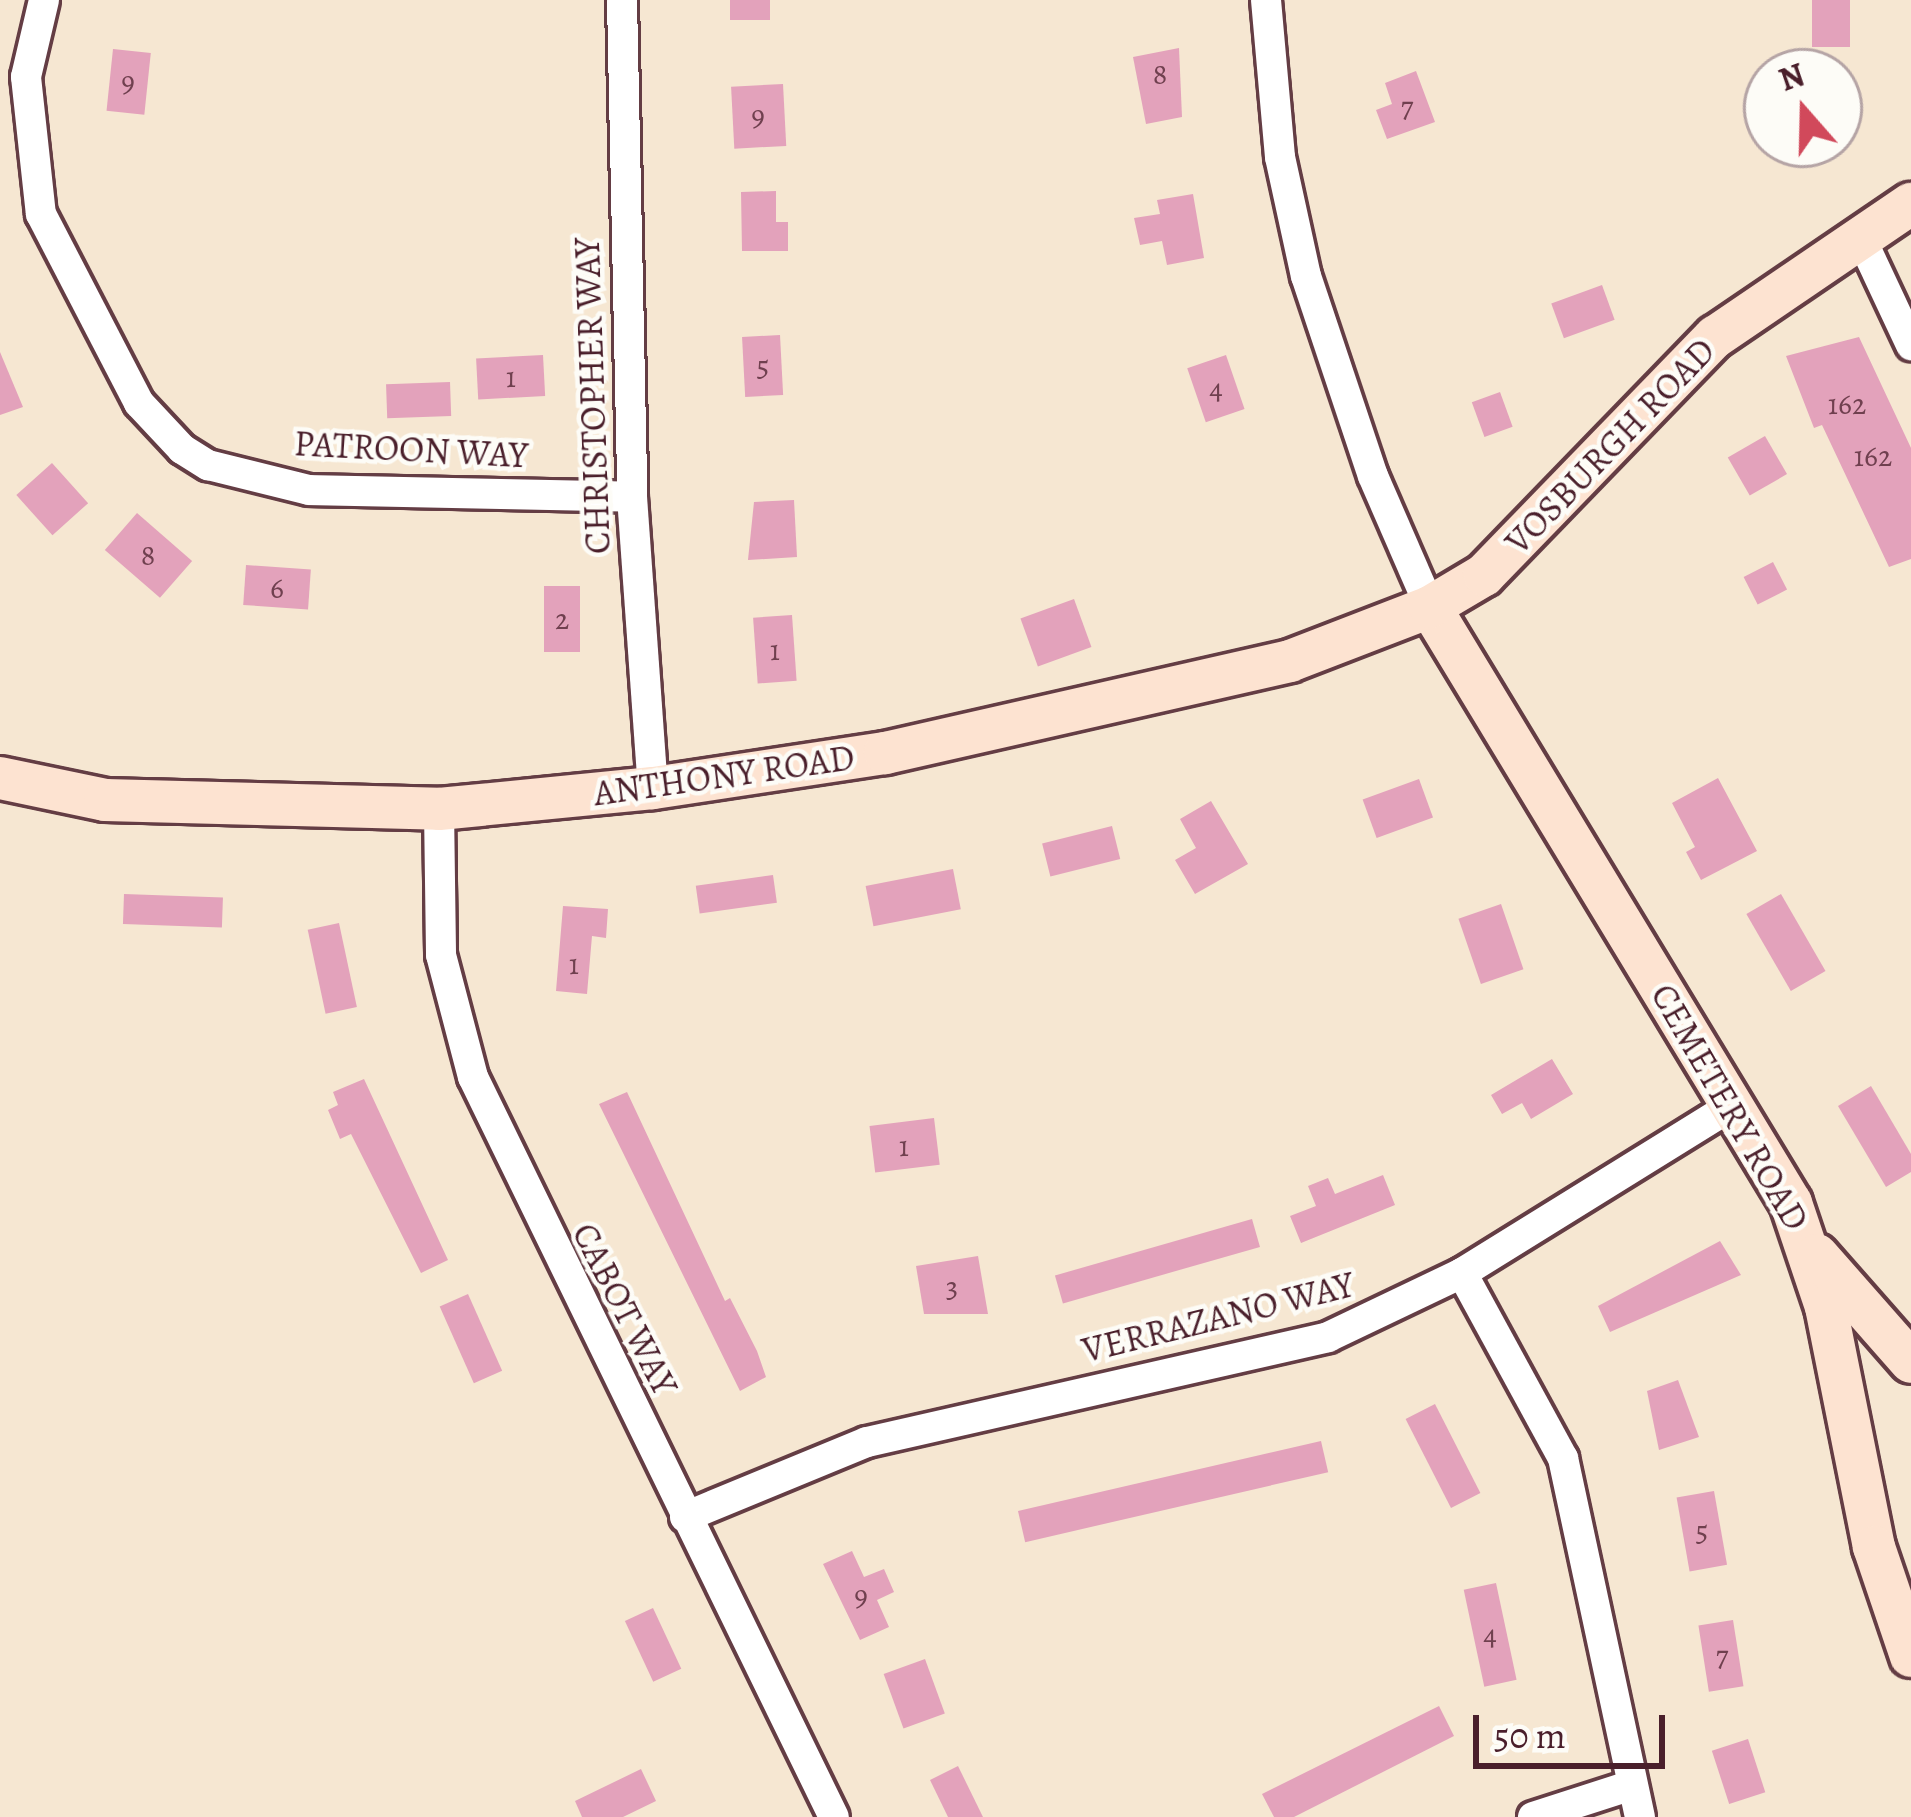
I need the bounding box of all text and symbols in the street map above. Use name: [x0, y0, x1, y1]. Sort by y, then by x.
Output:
north arrow: [1743, 48, 1863, 168]
text: N: [1773, 51, 1811, 102]
house number: 8: [1153, 56, 1167, 92]
house number: 9: [121, 64, 135, 100]
house number: 7: [1401, 89, 1413, 125]
house number: 9: [751, 98, 765, 134]
street label: CHRISTOPHER WAY: [565, 237, 619, 555]
street label: VOSBURGH ROAD: [1496, 329, 1724, 563]
house number: 5: [757, 348, 769, 384]
house number: 1: [506, 359, 516, 395]
house number: 4: [1209, 371, 1223, 407]
house number: 162: [1828, 386, 1866, 422]
street label: PATROON WAY: [293, 421, 529, 477]
house number: 162: [1854, 438, 1892, 474]
house number: 8: [141, 537, 155, 573]
house number: 6: [270, 570, 284, 606]
house number: 2: [555, 601, 569, 637]
house number: 1: [770, 632, 780, 668]
street label: ANTHONY ROAD: [591, 735, 857, 815]
house number: 1: [569, 946, 579, 982]
street label: CEMETERY ROAD: [1642, 976, 1818, 1238]
house number: 1: [899, 1128, 909, 1164]
street label: CABOT WAY: [563, 1216, 687, 1402]
street label: VERRAZANO WAY: [1078, 1262, 1358, 1372]
house number: 3: [946, 1269, 958, 1305]
house number: 5: [1696, 1513, 1708, 1549]
house number: 9: [854, 1578, 868, 1614]
house number: 4: [1483, 1617, 1497, 1653]
house number: 7: [1716, 1638, 1728, 1674]
scale bar: [1479, 1691, 1671, 1765]
text: 50 m: [1494, 1711, 1566, 1760]

